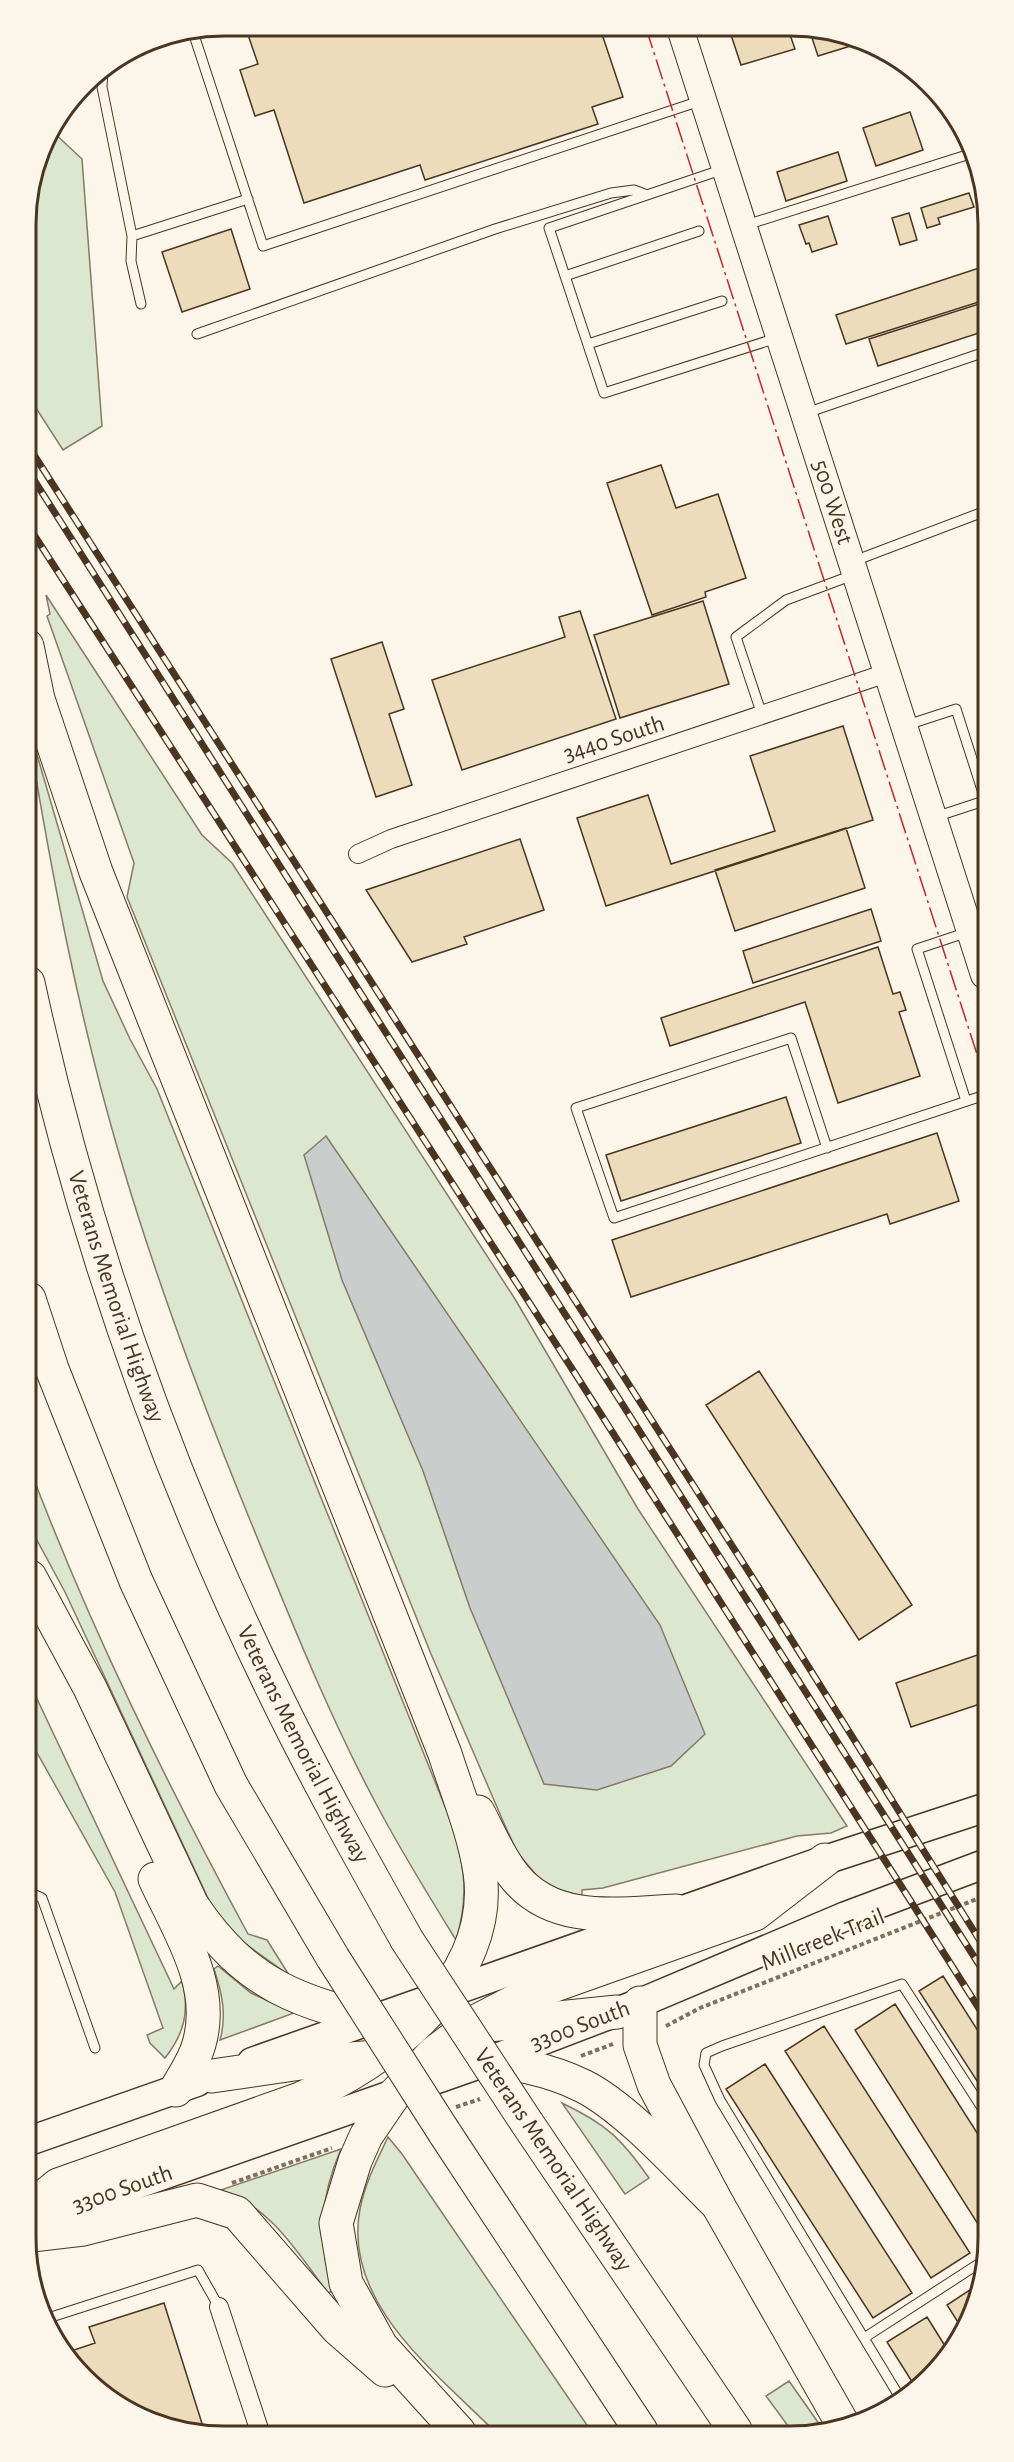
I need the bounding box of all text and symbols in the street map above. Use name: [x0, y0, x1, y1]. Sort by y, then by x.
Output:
street label: 500 West: [807, 457, 857, 548]
street label: 3440 South: [561, 711, 667, 767]
street label: Veterans Memorial Highway: [63, 1168, 169, 1426]
street label: Veterans Memorial Highway: [232, 1622, 373, 1867]
street label: Millcreek Trail: [758, 1904, 888, 1976]
street label: 3300 South: [527, 1996, 633, 2056]
street label: Veterans Memorial Highway: [469, 2044, 637, 2276]
street label: 3300 South: [69, 2161, 176, 2218]

